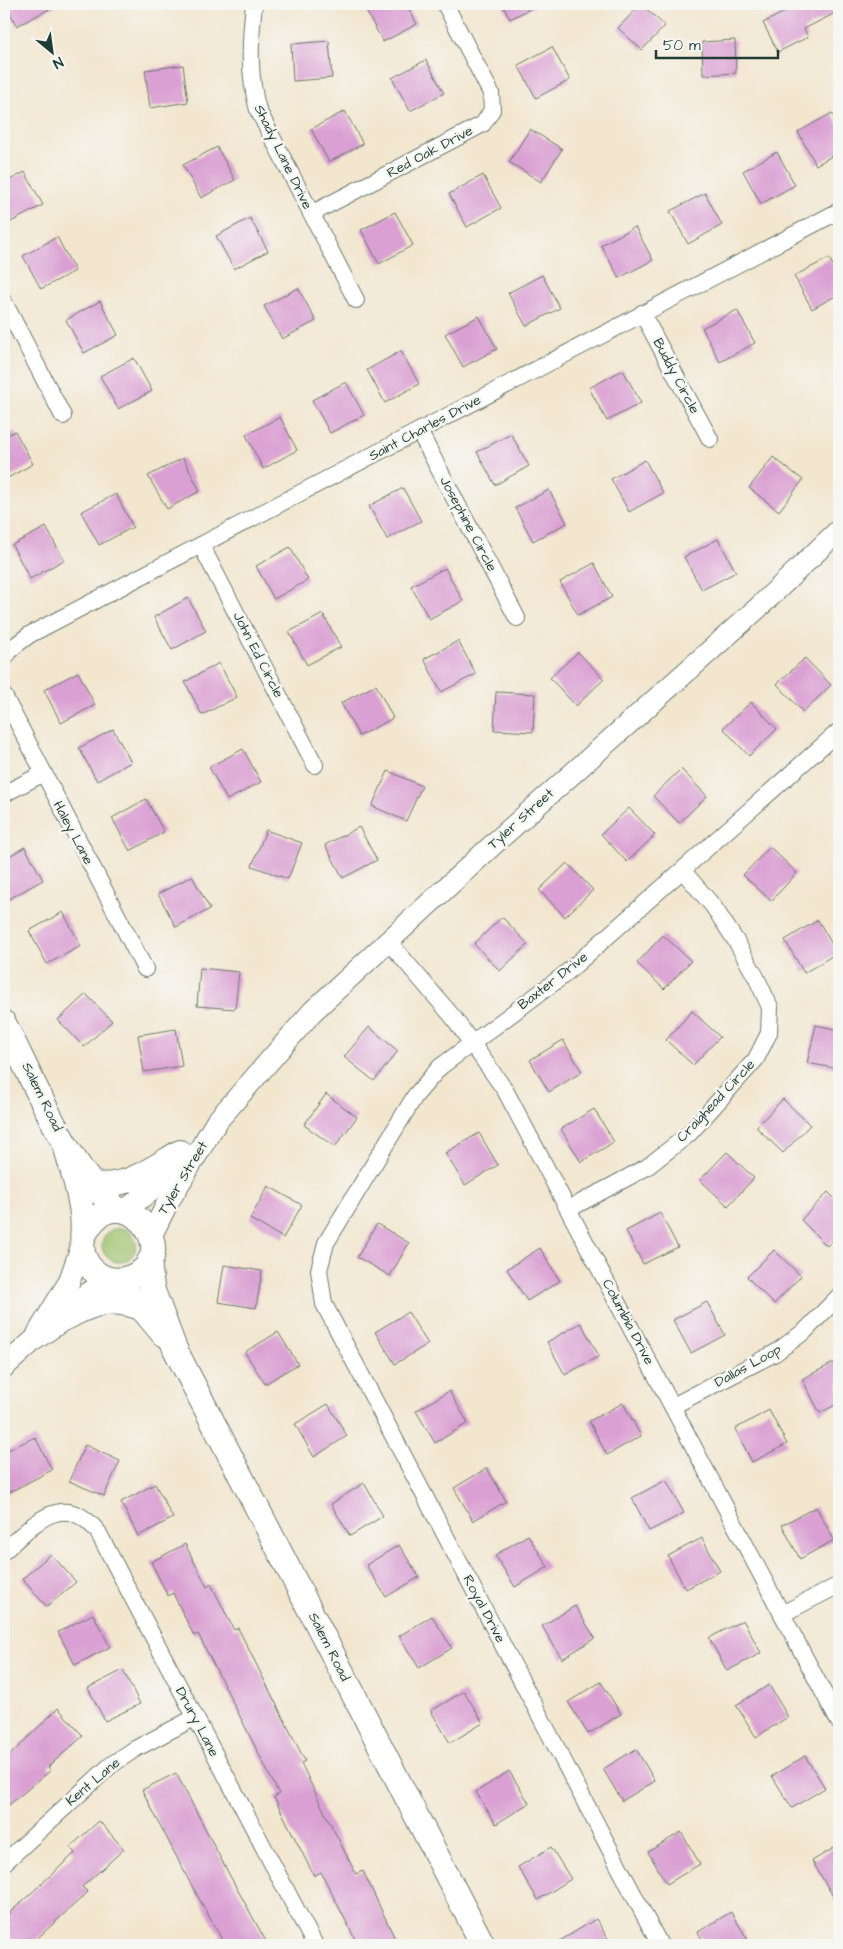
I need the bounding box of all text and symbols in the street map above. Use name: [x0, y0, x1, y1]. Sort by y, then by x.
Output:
north arrow: [28, 28, 78, 78]
scale bar: [656, 28, 778, 60]
text: 50 m: [663, 35, 701, 56]
text: N: [49, 52, 67, 73]
street label: Shady Lane Drive: [249, 101, 317, 213]
street label: Red Oak Drive: [383, 121, 477, 183]
street label: Buddy Circle: [648, 335, 705, 418]
street label: Saint Charles Drive: [365, 390, 485, 466]
street label: Josephine Circle: [434, 473, 502, 576]
street label: John Ed Circle: [228, 608, 289, 702]
street label: Tyler Street: [484, 784, 559, 854]
street label: Haley Lane: [48, 797, 98, 869]
street label: Baxter Drive: [514, 947, 593, 1015]
street label: Craighead Circle: [672, 1055, 760, 1147]
street label: Salem Road: [17, 1059, 67, 1135]
street label: Tyler Street: [153, 1137, 213, 1219]
street label: Columbia Drive: [597, 1276, 659, 1369]
street label: Dallas Loop: [711, 1339, 785, 1393]
street label: Royal Drive: [458, 1572, 510, 1647]
street label: Salem Road: [303, 1609, 355, 1685]
street label: Drury Lane: [170, 1684, 224, 1761]
street label: Kent Lane: [61, 1753, 125, 1811]

